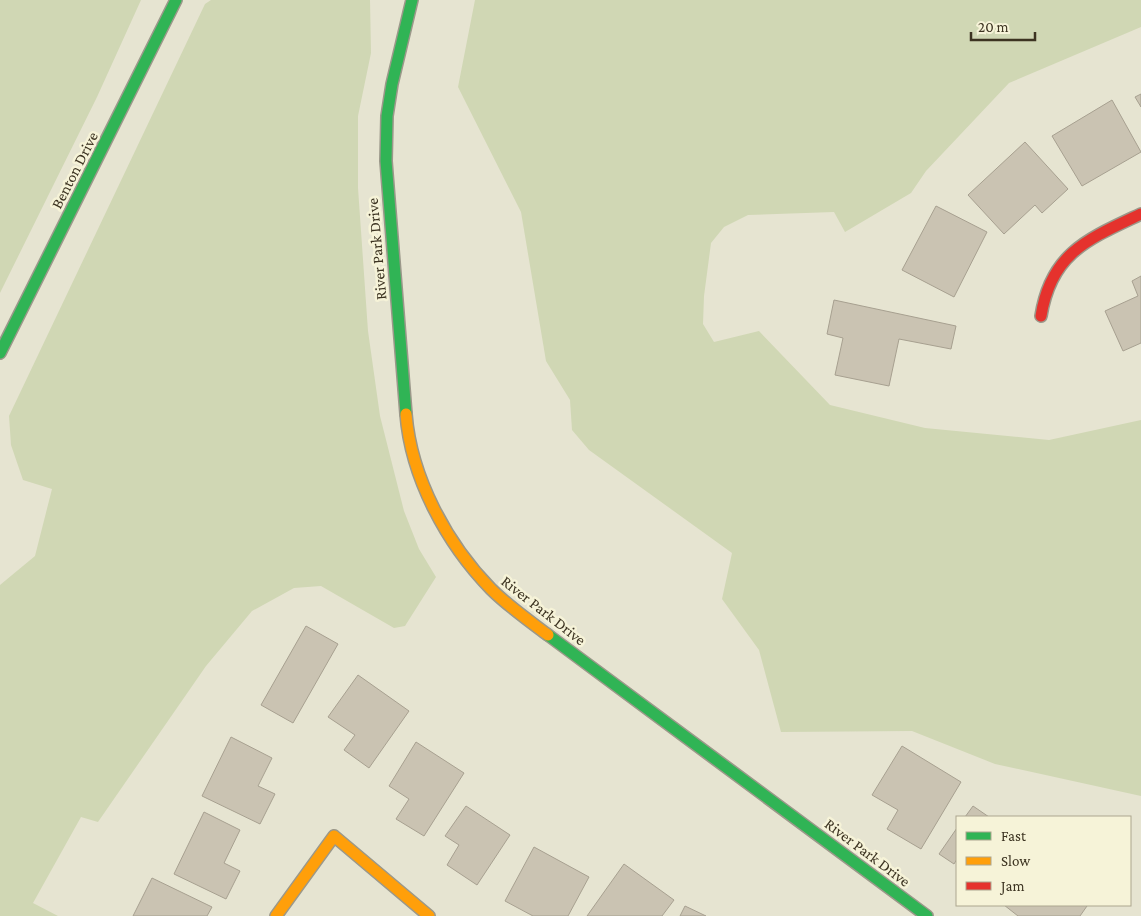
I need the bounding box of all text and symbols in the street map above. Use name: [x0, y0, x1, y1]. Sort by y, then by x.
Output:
scale bar: [971, 10, 1035, 42]
text: 20 m: [978, 19, 1009, 35]
street label: Benton Drive: [48, 129, 101, 211]
street label: River Park Drive: [364, 197, 389, 301]
street label: River Park Drive: [498, 572, 589, 649]
street label: River Park Drive: [822, 815, 914, 890]
legend: [956, 816, 1131, 906]
text: Fast: [1001, 828, 1027, 844]
text: Slow: [1001, 853, 1031, 869]
text: Jam: [999, 878, 1024, 895]

